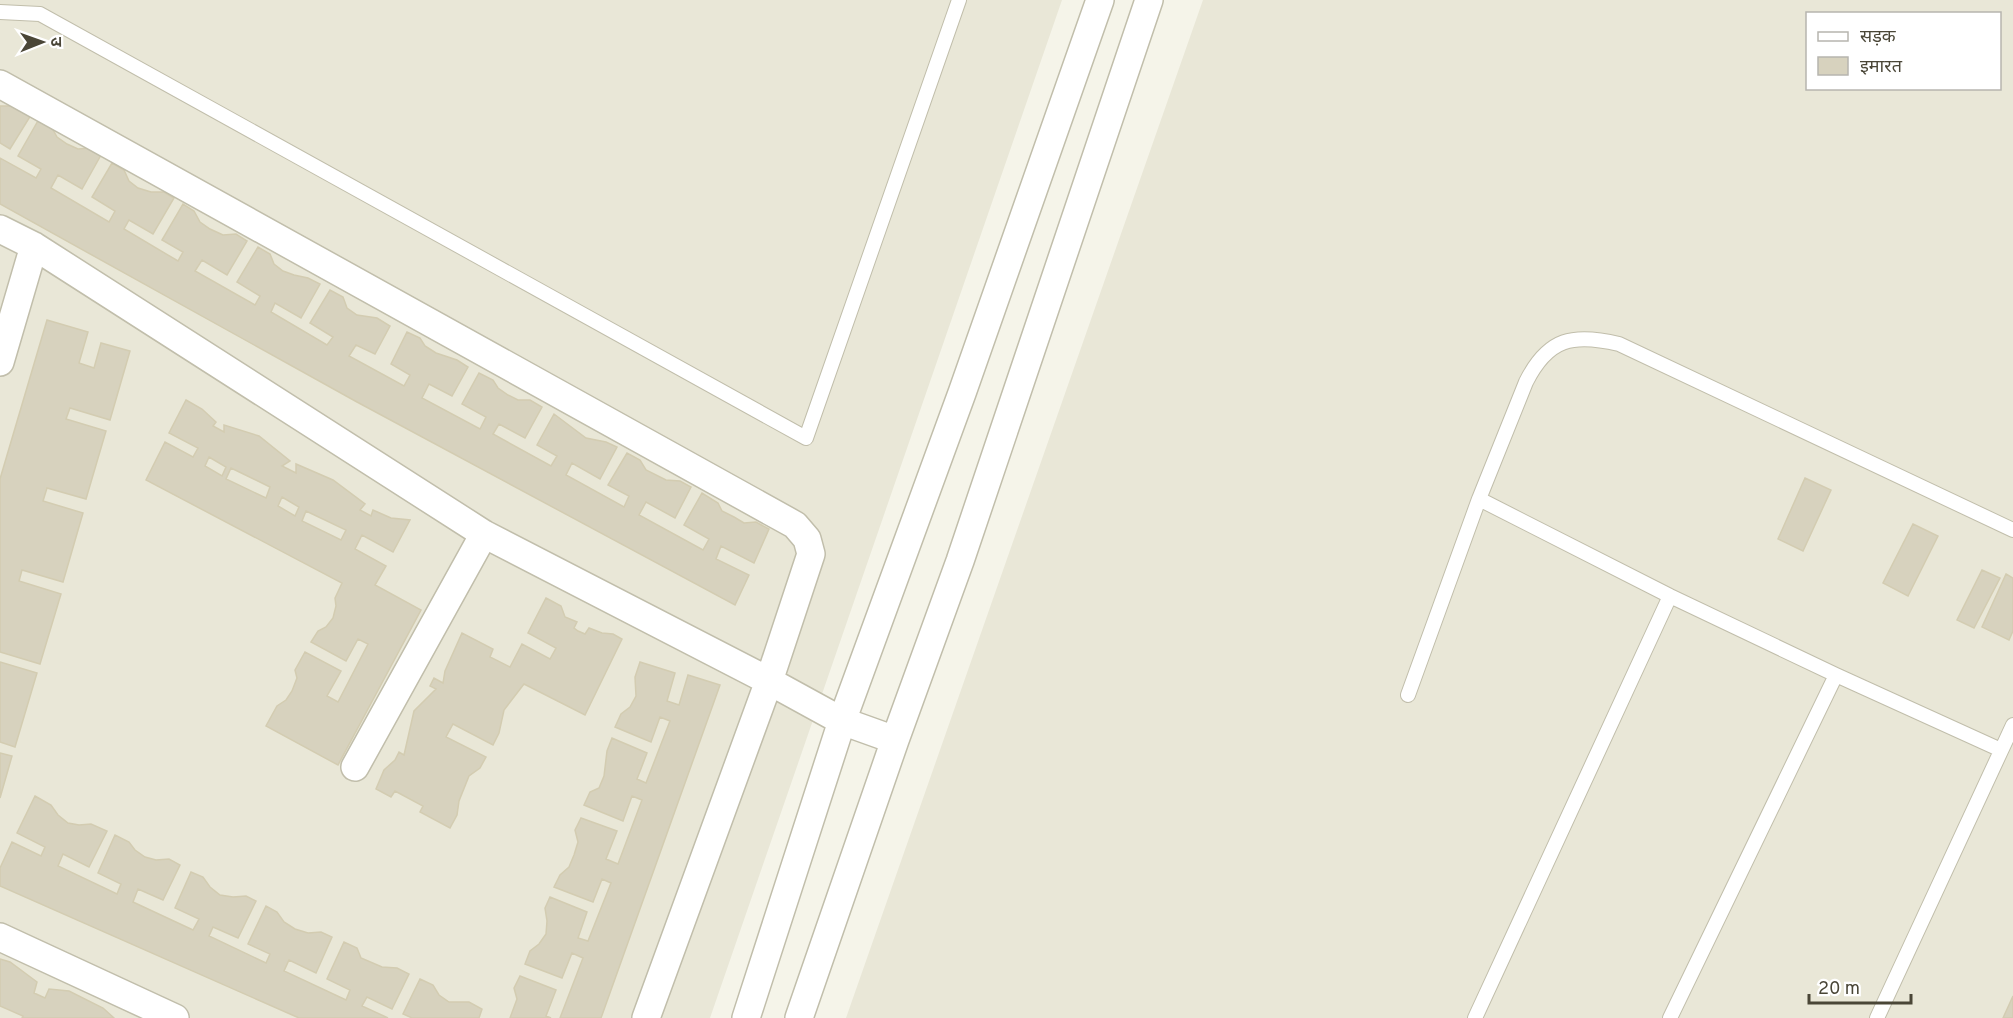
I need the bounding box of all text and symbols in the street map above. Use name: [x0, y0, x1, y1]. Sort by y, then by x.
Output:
north arrow: [12, 12, 72, 72]
legend: [1806, 12, 2001, 90]
text: सड़क: [1860, 26, 1897, 49]
text: उ: [45, 37, 65, 47]
text: इमारत: [1860, 56, 1903, 79]
scale bar: [1809, 967, 1911, 1005]
text: 20 m: [1818, 978, 1860, 1001]

